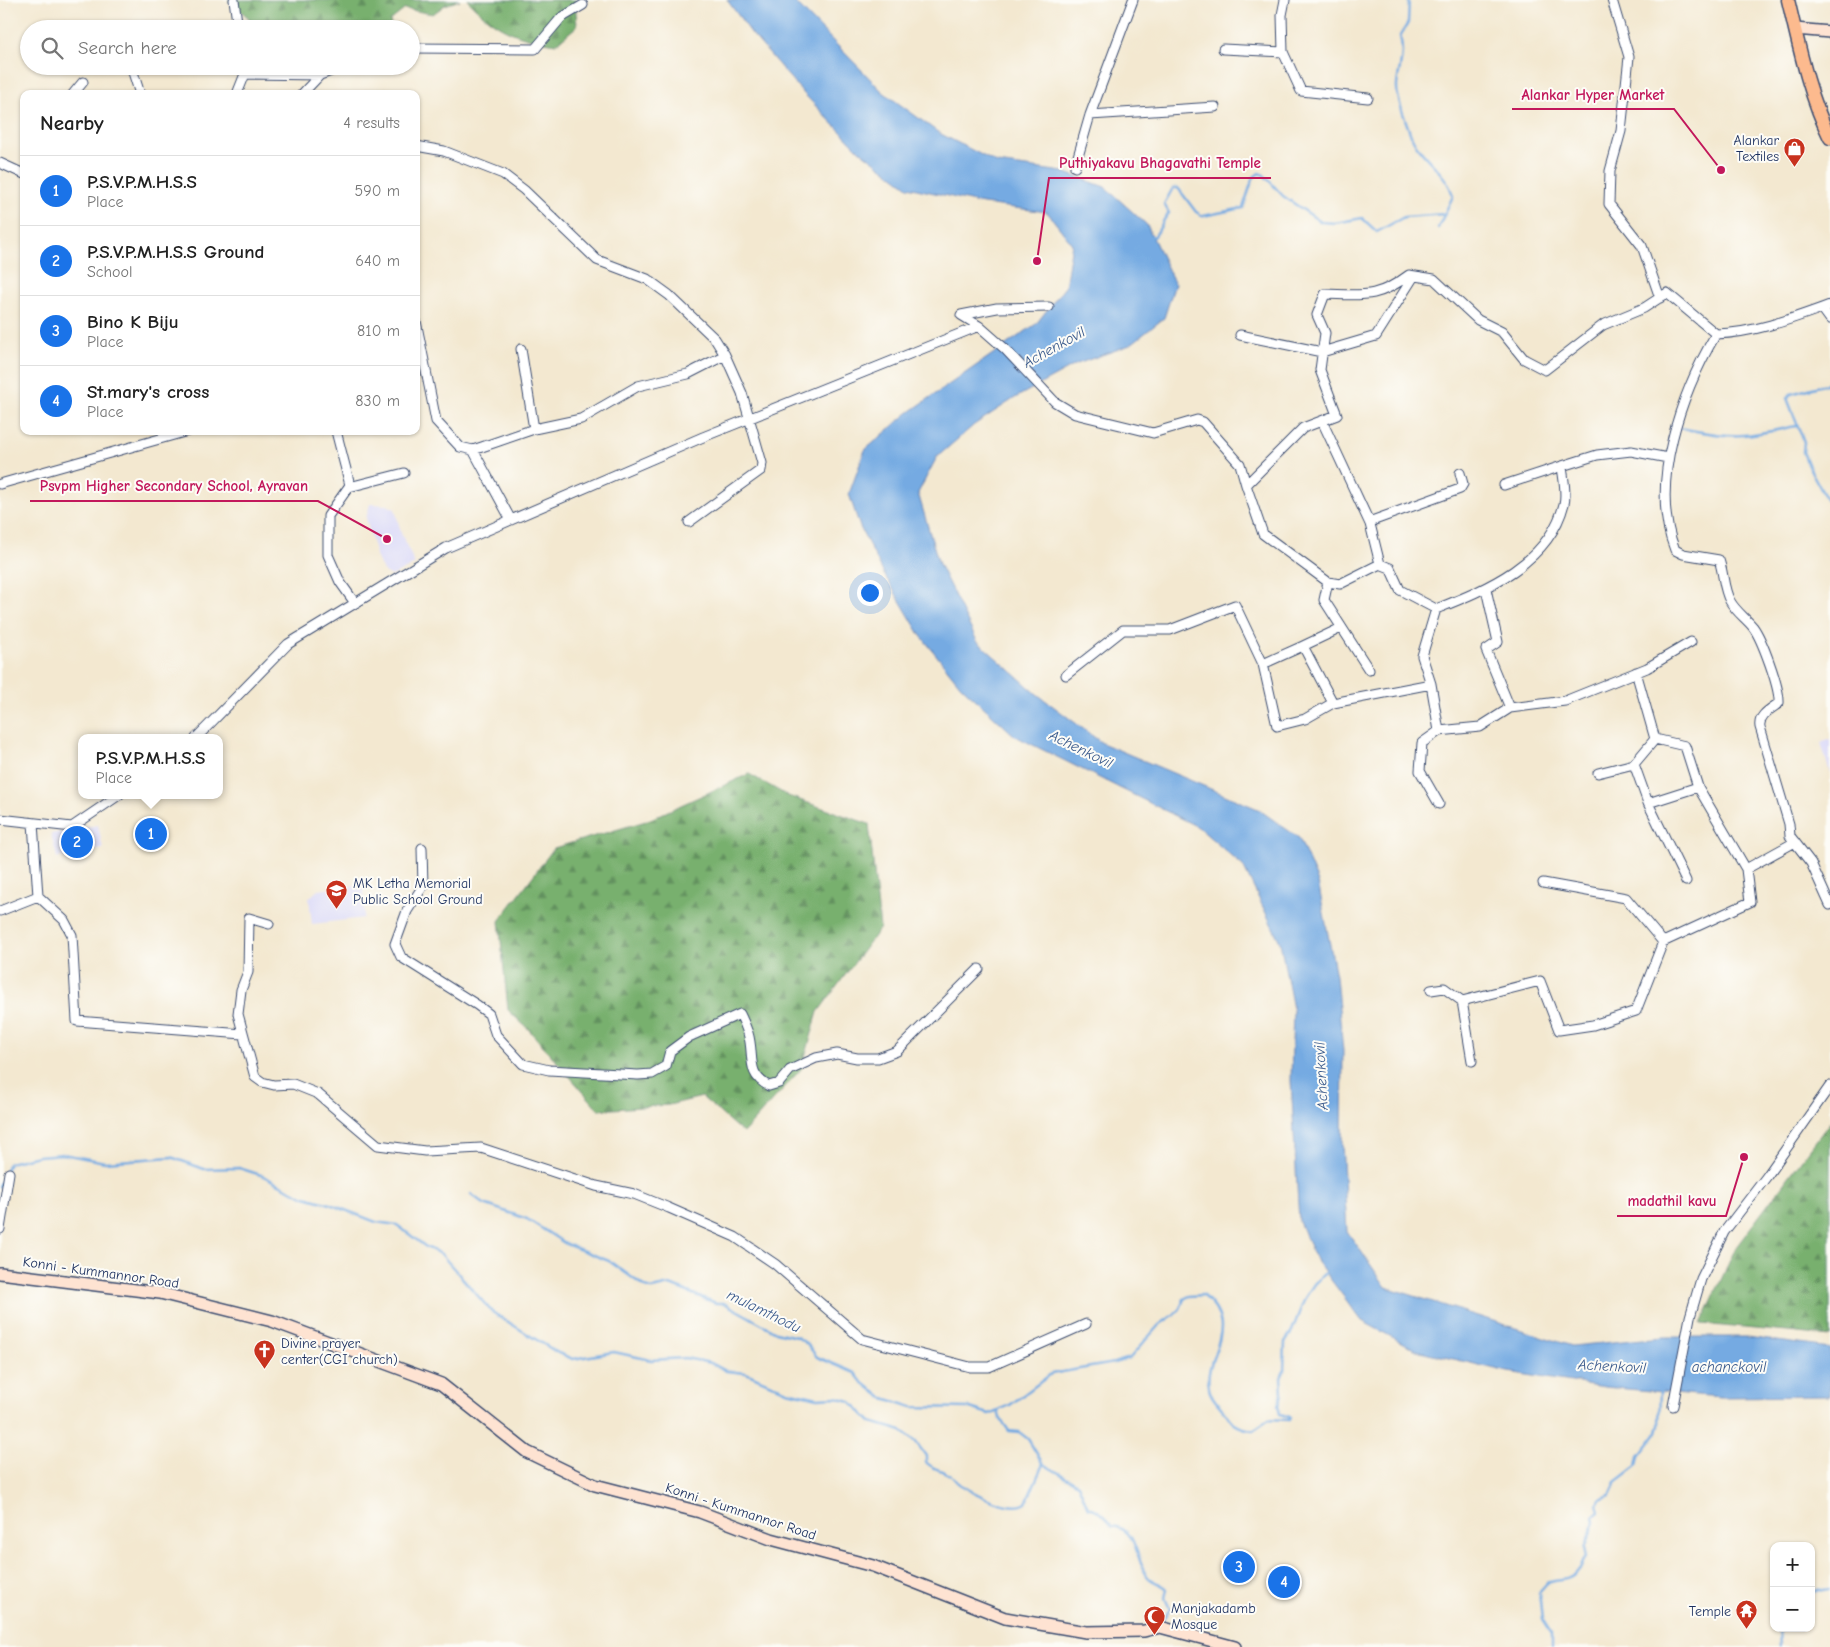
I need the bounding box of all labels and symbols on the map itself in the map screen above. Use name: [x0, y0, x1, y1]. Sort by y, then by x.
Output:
callout: Alankar Hyper Market: [1512, 79, 1674, 109]
text: Alankar Hyper Market: [1522, 86, 1666, 104]
place label: Alankar Textiles: [1734, 132, 1779, 165]
shop icon: Alankar Textiles: [1783, 136, 1807, 167]
callout: Puthiyakavu Bhagavathi Temple: [1049, 148, 1271, 178]
text: Puthiyakavu Bhagavathi Temple: [1059, 154, 1261, 172]
water label: Achenkovil: [1019, 322, 1089, 372]
callout: Psvpm Higher Secondary School, Ayravan: [30, 471, 318, 501]
text: Psvpm Higher Secondary School, Ayravan: [40, 477, 308, 495]
your location: [857, 580, 883, 606]
water label: Achenkovil: [1046, 726, 1116, 772]
pin: 1: [135, 815, 167, 853]
pin: 2: [61, 823, 93, 861]
place label: MK Letha Memorial Public School Ground: [353, 875, 483, 908]
school or university icon: MK Letha Memorial Public School Ground: [325, 879, 349, 910]
water label: Achenkovil: [1310, 1041, 1332, 1111]
callout: madathil kavu: [1617, 1186, 1726, 1216]
text: madathil kavu: [1627, 1192, 1717, 1210]
street label: Konni - Kummannor Road: [22, 1253, 180, 1292]
water label: mulamthodu: [724, 1285, 804, 1337]
place label: Divine prayer center(CGI church): [281, 1335, 398, 1368]
church icon: Divine prayer center(CGI church): [253, 1339, 277, 1370]
water label: Achenkovil: [1577, 1355, 1647, 1377]
water label: achanckovil: [1692, 1358, 1767, 1376]
street label: Konni - Kummannor Road: [663, 1479, 818, 1544]
pin: 3: [1223, 1548, 1255, 1586]
pin: 4: [1268, 1563, 1300, 1601]
temple icon: Temple: [1735, 1599, 1759, 1630]
place label: Manjakadamb Mosque: [1171, 1600, 1256, 1633]
place label: Temple: [1689, 1603, 1731, 1620]
mosque icon: Manjakadamb Mosque: [1143, 1604, 1167, 1635]

